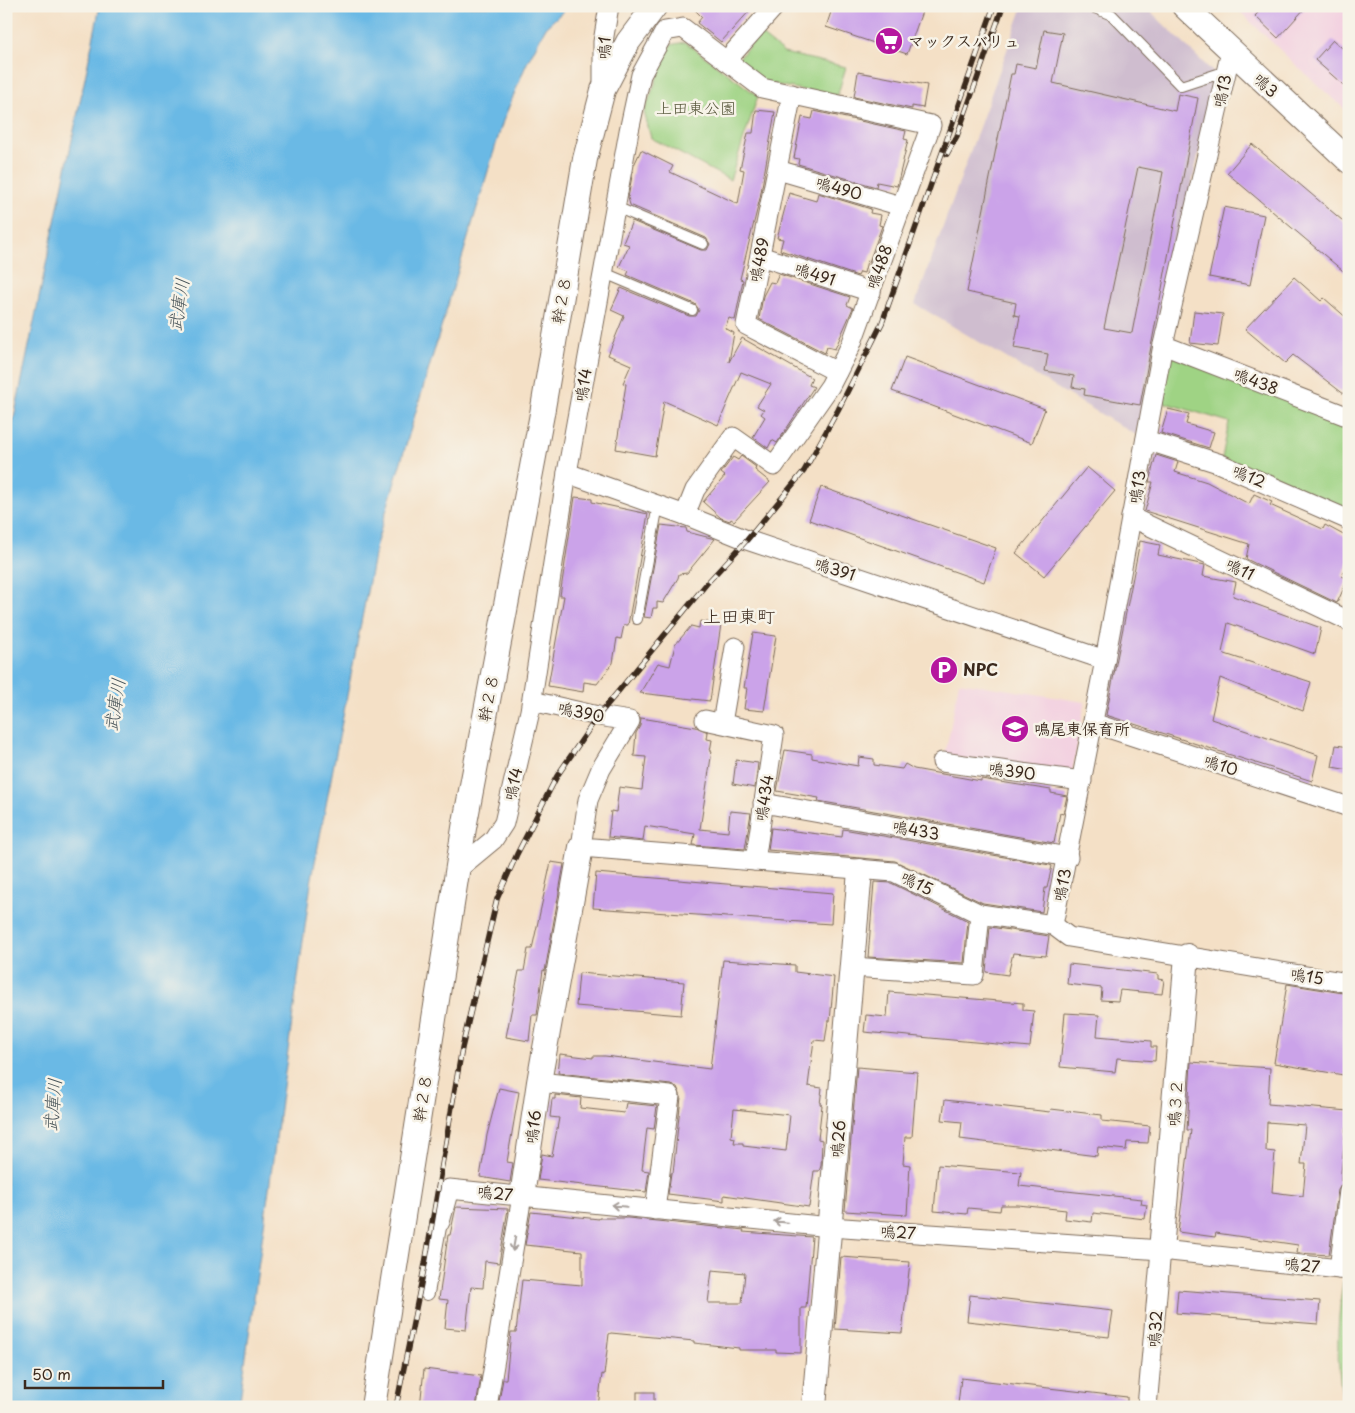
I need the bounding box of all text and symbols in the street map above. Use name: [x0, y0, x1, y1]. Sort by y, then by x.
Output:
supermarket icon: マックスバリュ: [874, 26, 904, 56]
place label: マックスバリュ: [908, 28, 1020, 52]
street label: 鳴1: [590, 36, 616, 60]
street label: 鳴3: [1249, 66, 1285, 102]
street label: 鳴13: [1206, 72, 1237, 110]
park label: 上田東公園: [656, 95, 736, 119]
street label: 鳴490: [813, 169, 865, 205]
street label: 鳴489: [742, 235, 774, 285]
street label: 鳴488: [859, 241, 897, 293]
street label: 鳴491: [792, 255, 839, 291]
street label: 幹２８: [544, 274, 576, 326]
water label: 武庫川: [160, 276, 195, 334]
street label: 鳴438: [1230, 360, 1282, 400]
street label: 鳴14: [567, 366, 597, 404]
street label: 鳴12: [1229, 457, 1270, 493]
street label: 鳴13: [1121, 468, 1151, 506]
street label: 鳴391: [812, 550, 859, 586]
street label: 鳴11: [1222, 551, 1259, 585]
district label: 上田東町: [703, 602, 775, 629]
parking icon: NPC: [929, 655, 959, 685]
place label: NPC: [963, 657, 998, 681]
street label: 幹２８: [471, 672, 503, 724]
water label: 武庫川: [96, 676, 131, 734]
street label: 鳴390: [556, 694, 607, 728]
school or university icon: 鳴尾東保育所: [1000, 714, 1030, 744]
place label: 鳴尾東保育所: [1034, 716, 1130, 740]
street label: 鳴10: [1201, 747, 1242, 781]
street label: 鳴390: [987, 755, 1037, 785]
street label: 鳴14: [497, 765, 528, 803]
street label: 鳴434: [747, 773, 779, 823]
street label: 鳴433: [891, 813, 942, 845]
street label: 鳴15: [897, 864, 938, 900]
street label: 鳴13: [1046, 866, 1076, 904]
street label: 鳴15: [1289, 961, 1326, 989]
street label: 幹２８: [405, 1072, 437, 1123]
water label: 武庫川: [36, 1077, 67, 1133]
street label: 鳴３２: [1160, 1078, 1188, 1128]
street label: 鳴16: [518, 1108, 546, 1146]
street label: 鳴26: [823, 1119, 851, 1159]
street label: 鳴27: [476, 1178, 514, 1206]
one-way arrow: [612, 1201, 628, 1211]
one-way arrow: [773, 1217, 789, 1227]
street label: 鳴27: [879, 1218, 917, 1244]
one-way arrow: [509, 1236, 519, 1252]
street label: 鳴27: [1283, 1250, 1321, 1278]
street label: 鳴32: [1140, 1309, 1168, 1349]
scale bar: [25, 1358, 162, 1390]
text: 50 m: [32, 1362, 71, 1385]

